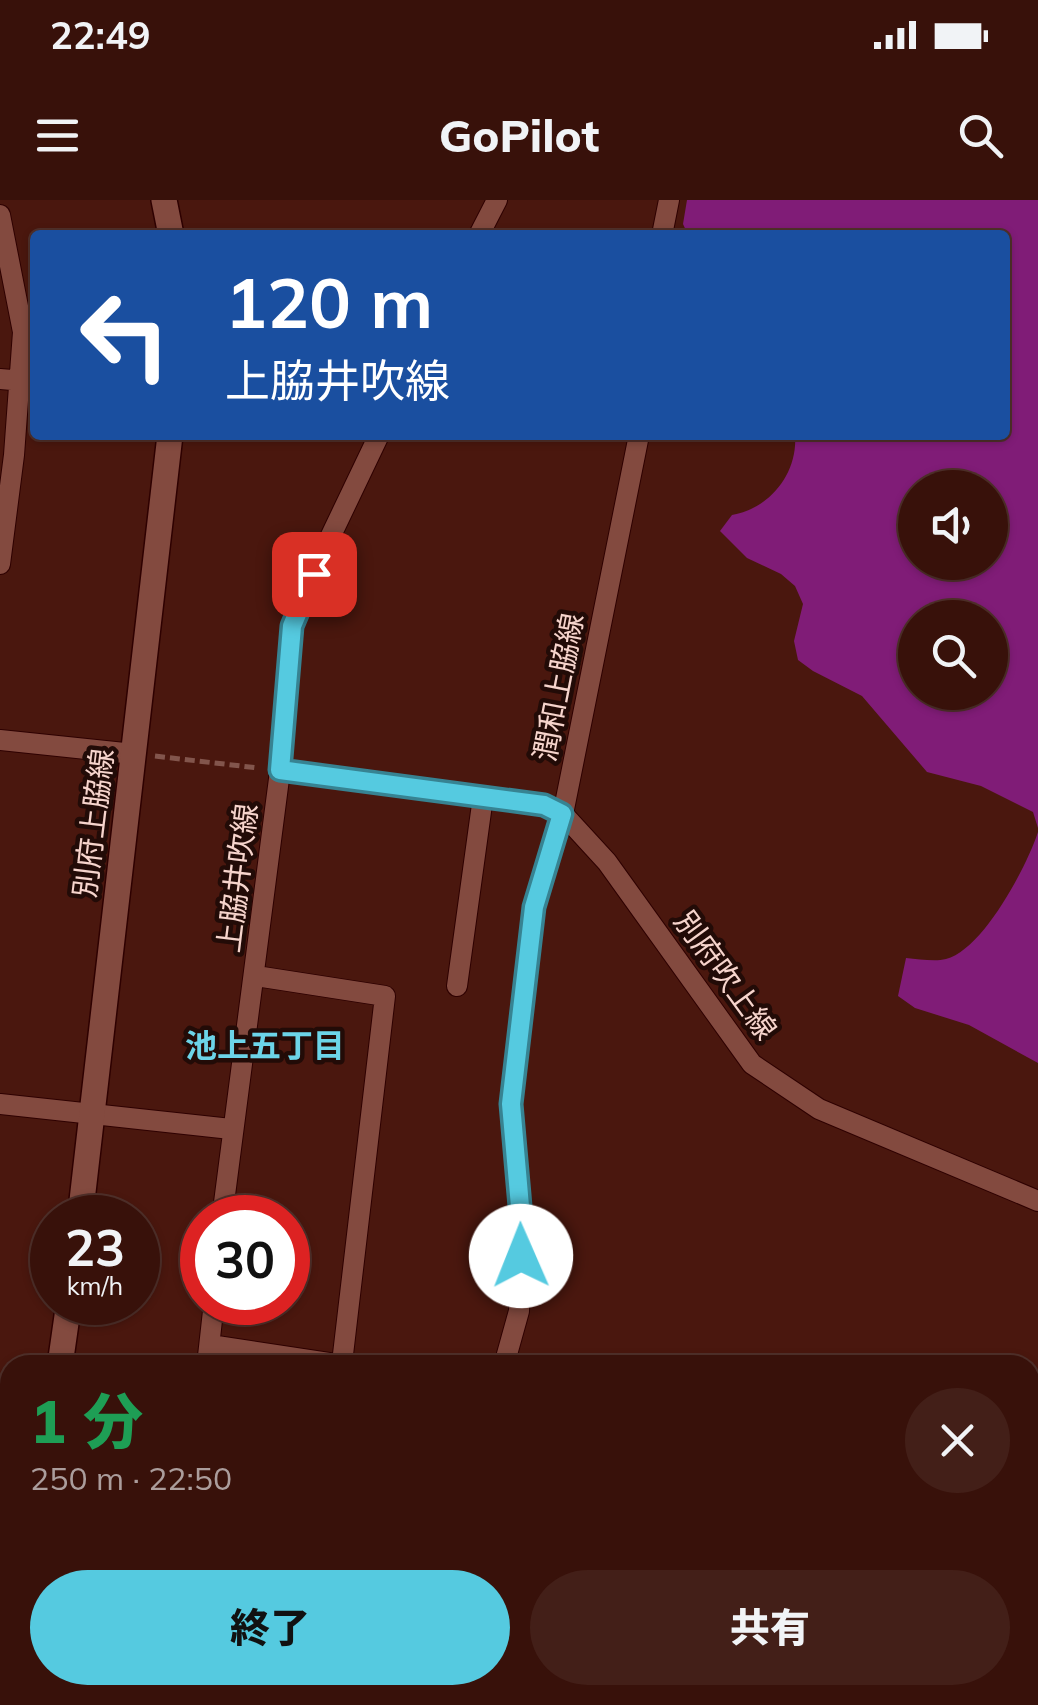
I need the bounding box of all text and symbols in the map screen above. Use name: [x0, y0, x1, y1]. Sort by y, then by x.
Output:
text: 22:49: [50, 11, 151, 59]
text: GoPilot: [439, 107, 599, 163]
icon: menu: [30, 108, 85, 163]
icon: search: [953, 108, 1008, 163]
text: 120 m: [225, 258, 433, 346]
icon: left: [60, 270, 190, 400]
text: 上脇井吹線: [225, 352, 450, 408]
map controls: [898, 470, 1008, 710]
button: sound: [898, 470, 1008, 580]
pin: [272, 532, 357, 617]
icon: arrive: [287, 547, 342, 602]
button: search: [898, 600, 1008, 710]
street label: 潤和上脇線: [525, 610, 591, 764]
street label: 別府上脇線: [65, 746, 121, 900]
street label: 上脇井吹線: [209, 801, 265, 955]
street label: 別府吹上線: [667, 903, 785, 1047]
district label: 池上五丁目: [185, 1025, 345, 1065]
speed limit sign: 30: [180, 1195, 310, 1325]
position arrow: [469, 1204, 573, 1308]
text: 23: [65, 1216, 125, 1279]
text: km/h: [67, 1270, 123, 1301]
text: 1 分: [30, 1383, 143, 1458]
button: close: [905, 1388, 1010, 1493]
text: 250 m · 22:50: [30, 1458, 232, 1498]
button: 終了: [30, 1570, 510, 1685]
button: 共有: [530, 1570, 1010, 1685]

